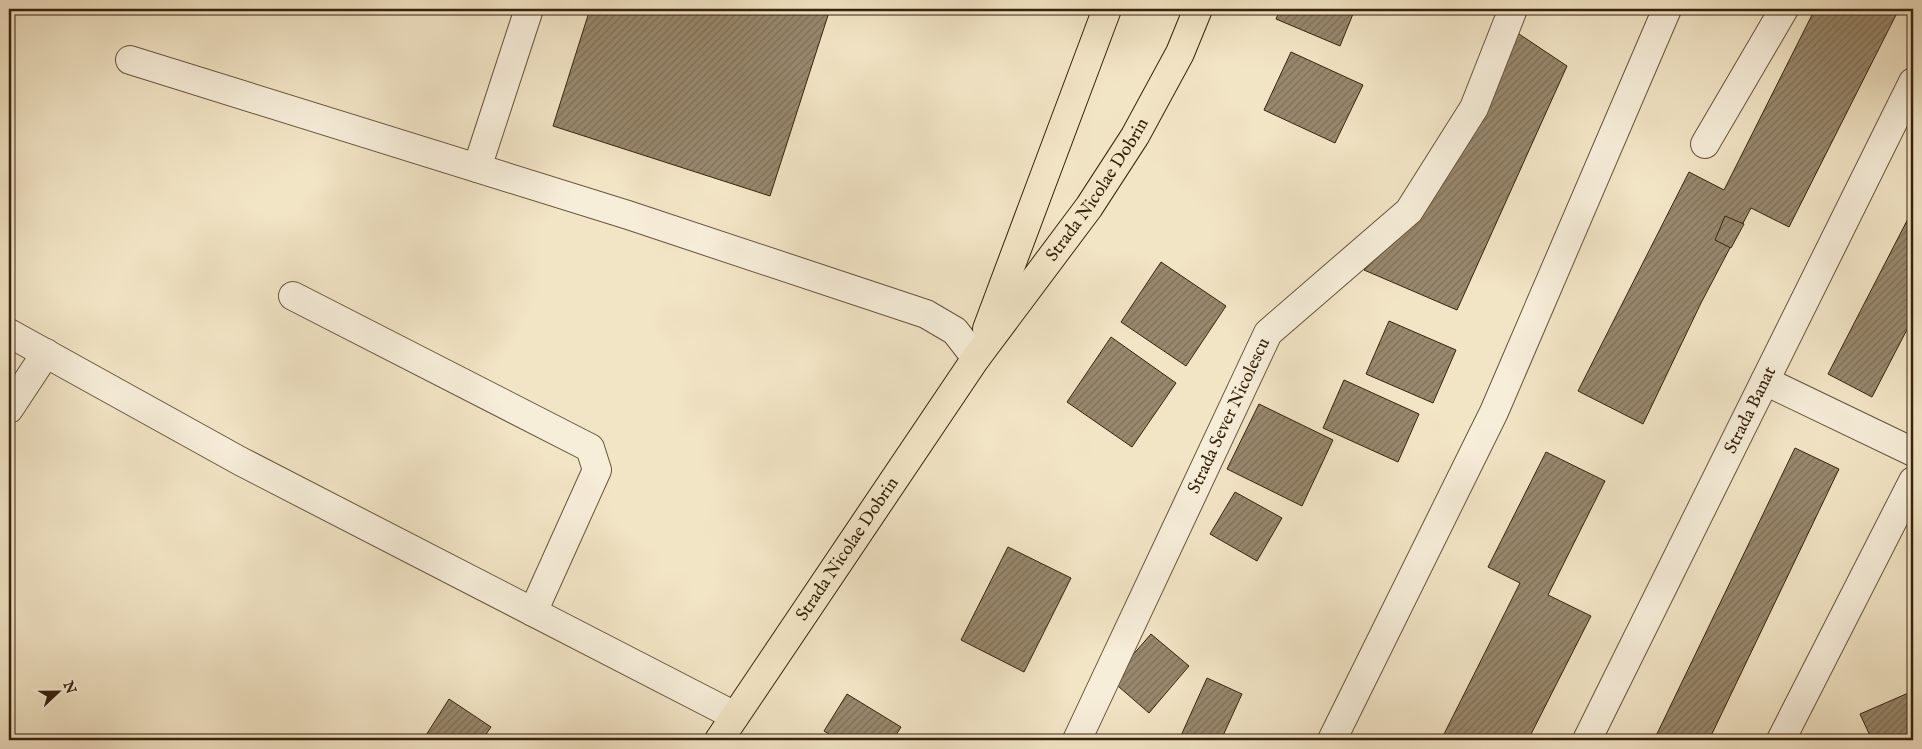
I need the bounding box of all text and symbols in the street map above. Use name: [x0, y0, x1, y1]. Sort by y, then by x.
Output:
street label: Strada Nicolae Dobrin: [1041, 114, 1154, 266]
street label: Strada Sever Nicolescu: [1183, 334, 1275, 497]
street label: Strada Banat: [1719, 363, 1782, 458]
street label: Strada Nicolae Dobrin: [791, 473, 904, 625]
north arrow: [32, 666, 82, 716]
text: N: [58, 678, 80, 696]

